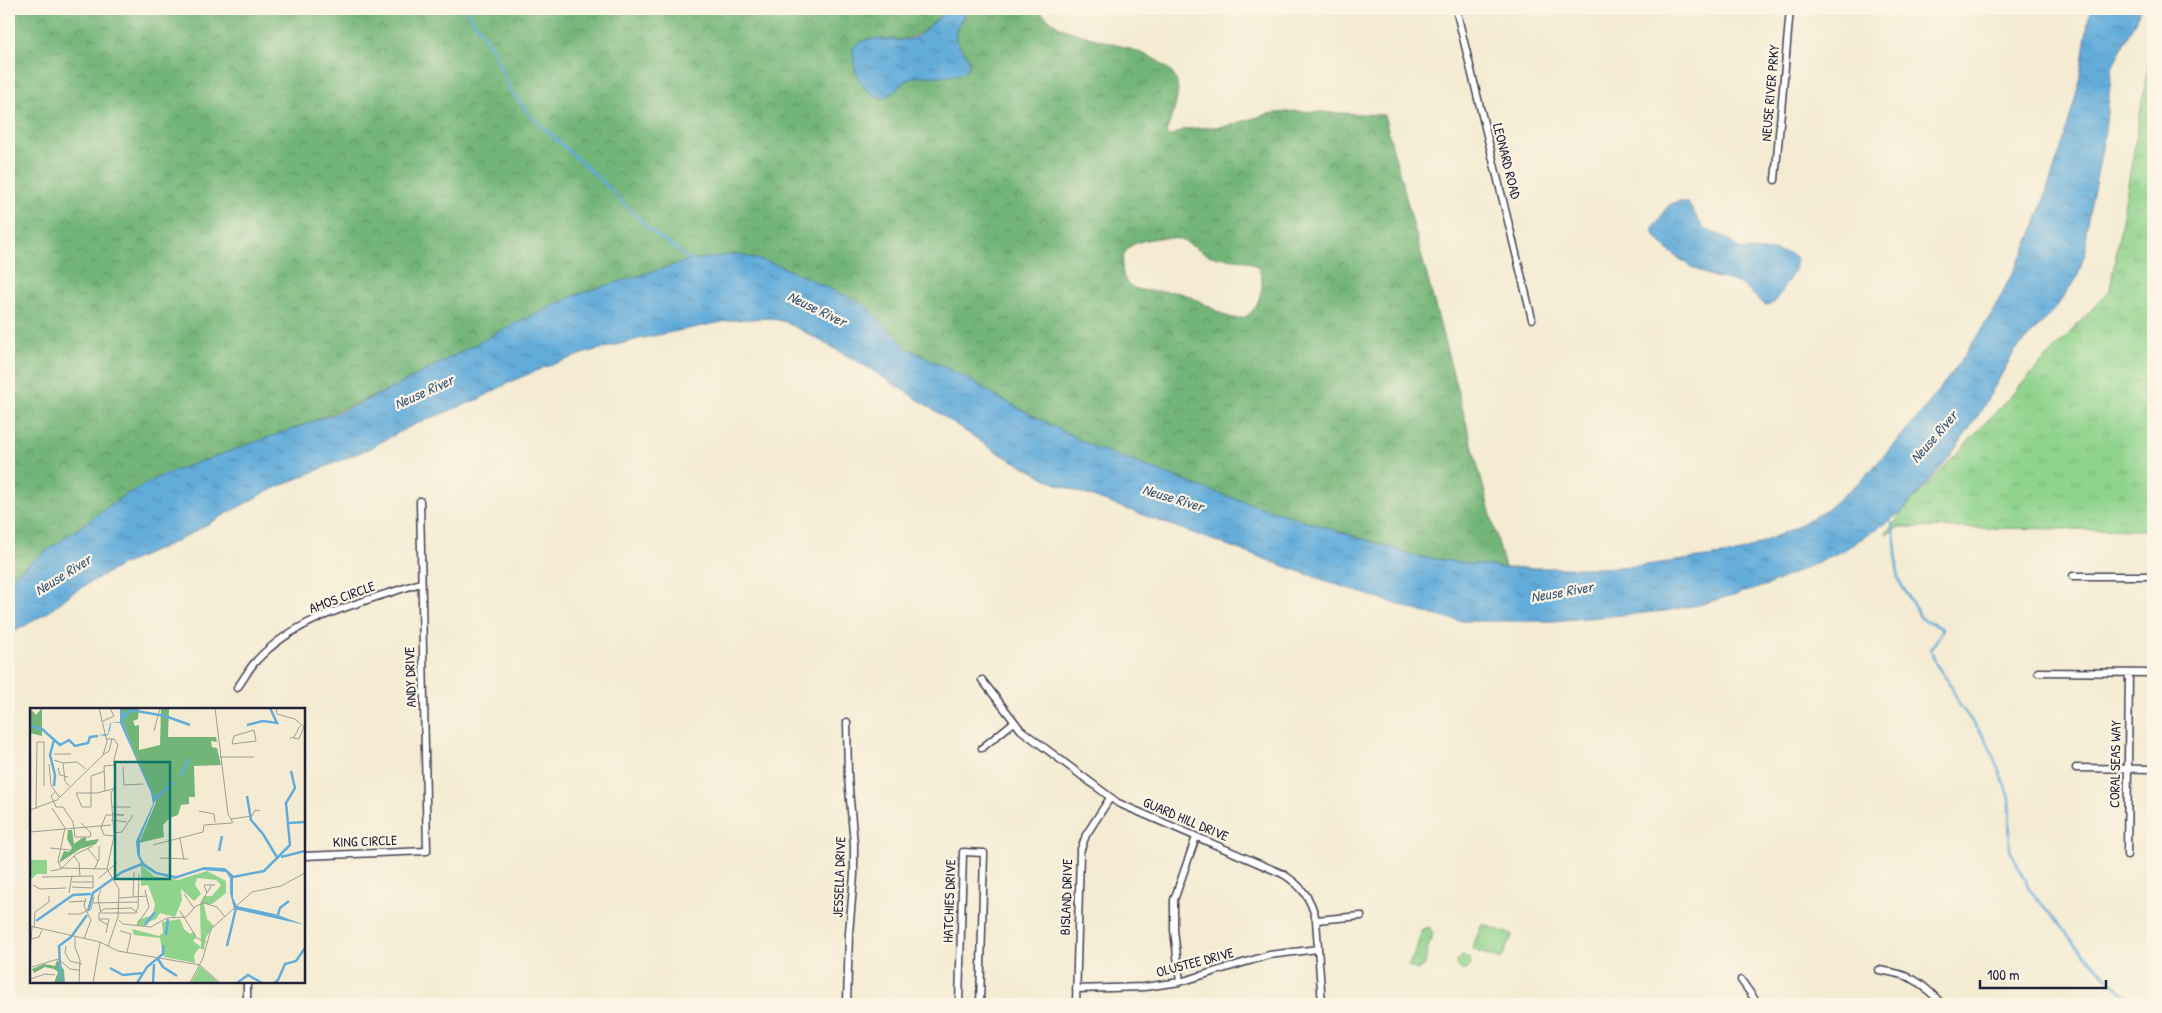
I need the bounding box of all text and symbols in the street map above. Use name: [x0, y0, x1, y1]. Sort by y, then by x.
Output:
street label: NEUSE RIVER PRKY: [1756, 43, 1783, 142]
street label: LEONARD ROAD: [1489, 121, 1526, 201]
water label: Neuse River: [784, 285, 852, 333]
water label: Neuse River: [391, 368, 459, 414]
water label: Neuse River: [1905, 404, 1964, 467]
water label: Neuse River: [1140, 478, 1208, 517]
water label: Neuse River: [30, 548, 97, 600]
water label: Neuse River: [1529, 575, 1597, 607]
street label: AMOS CIRCLE: [306, 576, 377, 617]
street label: ANDY DRIVE: [399, 646, 420, 708]
inset map: [30, 708, 305, 983]
street label: CORAL SEAS WAY: [2104, 719, 2125, 808]
street label: GUARD HILL DRIVE: [1140, 792, 1232, 845]
street label: KING CIRCLE: [332, 830, 397, 851]
street label: JESSELLA DRIVE: [828, 836, 849, 918]
street label: BISLAND DRIVE: [1055, 858, 1076, 936]
street label: HATCHIES DRIVE: [938, 859, 959, 943]
street label: OLUSTEE DRIVE: [1154, 942, 1236, 981]
scale bar: [1980, 958, 2106, 990]
text: 100 m: [1987, 964, 2020, 985]

